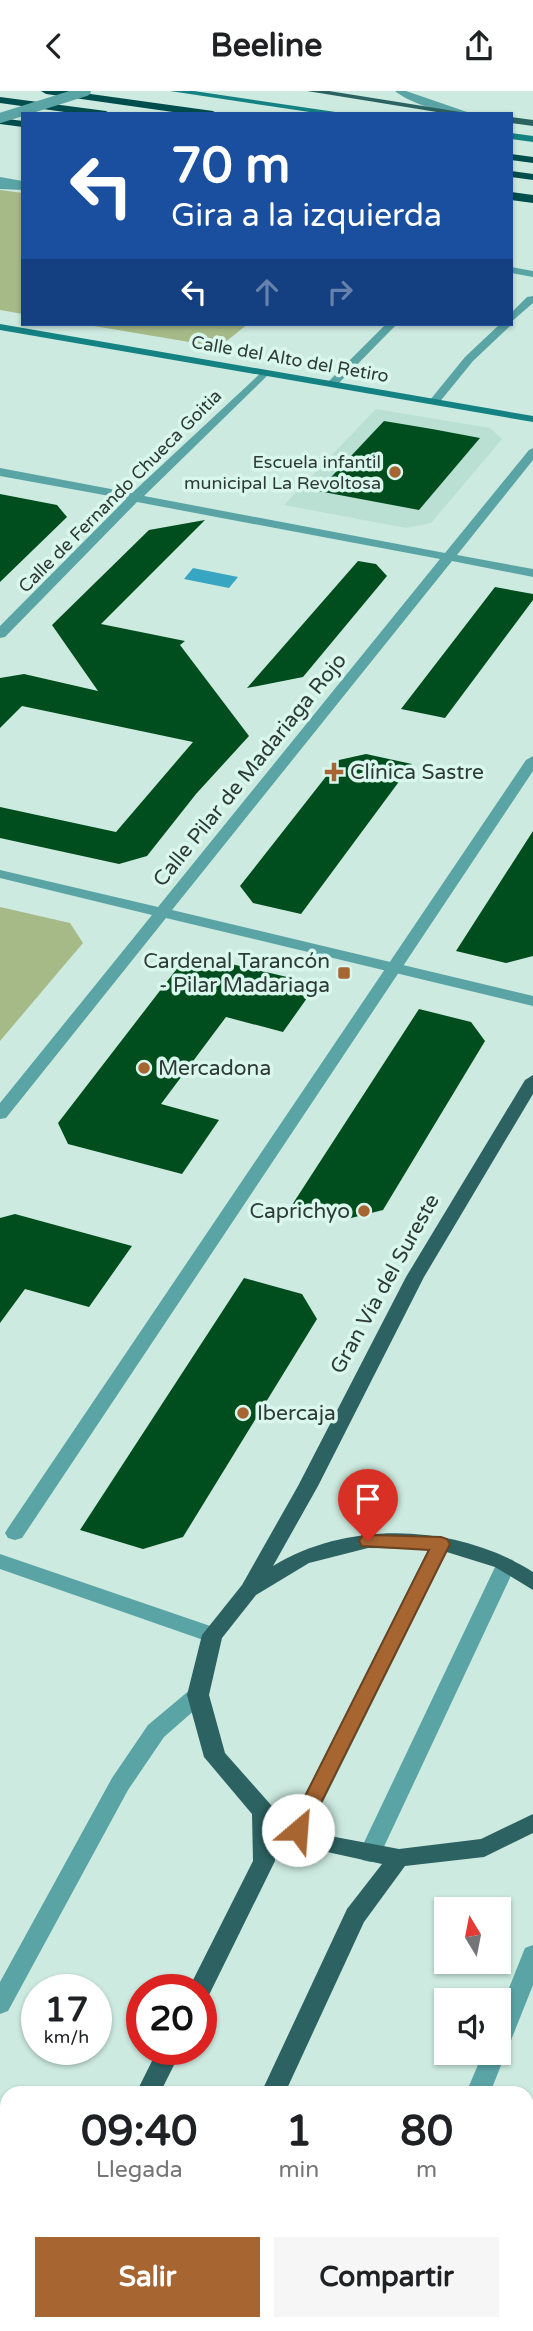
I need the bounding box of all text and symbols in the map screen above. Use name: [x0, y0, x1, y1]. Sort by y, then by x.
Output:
icon: back: [35, 27, 73, 65]
text: Beeline: [211, 27, 322, 65]
icon: share: [460, 27, 498, 65]
text: 70 m: [171, 137, 290, 196]
icon: left: [56, 140, 147, 231]
text: Gira a la izquierda: [171, 197, 442, 235]
icon: left: [175, 273, 213, 311]
icon: ahead: [248, 273, 286, 311]
icon: right: [321, 273, 359, 311]
street label: Calle del Alto del Retiro: [190, 331, 390, 387]
street label: Calle de Fernando Chueca Goitia: [14, 385, 226, 597]
place label: Escuela infantil municipal La Revoltosa: [184, 451, 381, 494]
marker: Escuela infantil municipal La Revoltosa: [387, 464, 403, 480]
street label: Calle Pilar de Madariaga Rojo: [148, 648, 352, 892]
place label: Clínica Sastre: [350, 760, 484, 785]
marker: Clínica Sastre: [324, 762, 344, 782]
place label: Cardenal Tarancón - Pilar Madariaga: [143, 949, 330, 998]
marker: Cardenal Tarancón - Pilar Madariaga: [336, 965, 352, 981]
place label: Mercadona: [158, 1056, 271, 1081]
marker: Mercadona: [136, 1060, 152, 1076]
street label: Gran Vía del Sureste: [325, 1190, 445, 1378]
place label: Caprichyo: [249, 1199, 350, 1224]
marker: Caprichyo: [356, 1203, 372, 1219]
place label: Ibercaja: [257, 1401, 336, 1426]
marker: Ibercaja: [235, 1405, 251, 1421]
pin: [338, 1469, 398, 1541]
icon: arrive: [349, 1480, 387, 1518]
position arrow: [261, 1793, 335, 1867]
north arrow: [434, 1897, 511, 1974]
map controls: [434, 1897, 511, 2065]
speed limit sign: 20: [126, 1974, 217, 2065]
button: sound: [434, 1988, 511, 2065]
text: 17: [45, 1989, 88, 2031]
text: km/h: [44, 2026, 89, 2048]
text: 09:40: [81, 2106, 197, 2157]
text: 1: [286, 2106, 312, 2157]
text: 80: [400, 2106, 453, 2157]
text: Llegada: [96, 2156, 183, 2184]
text: min: [278, 2156, 319, 2184]
text: m: [416, 2156, 437, 2184]
button: Salir: [35, 2237, 260, 2317]
button: Compartir: [274, 2237, 499, 2317]

